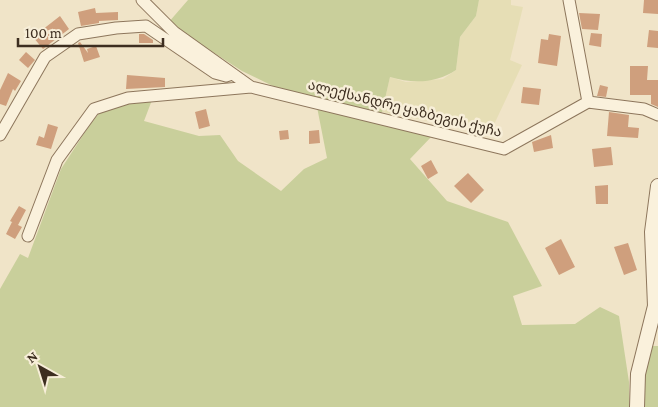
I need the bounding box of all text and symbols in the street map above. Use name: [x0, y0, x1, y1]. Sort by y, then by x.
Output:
scale bar: [18, 15, 162, 47]
text: 100 m: [25, 25, 62, 41]
street label: ალექსანდრე ყაზბეგის ქუჩა: [306, 76, 504, 141]
north arrow: [15, 342, 65, 392]
text: N: [23, 347, 41, 366]

